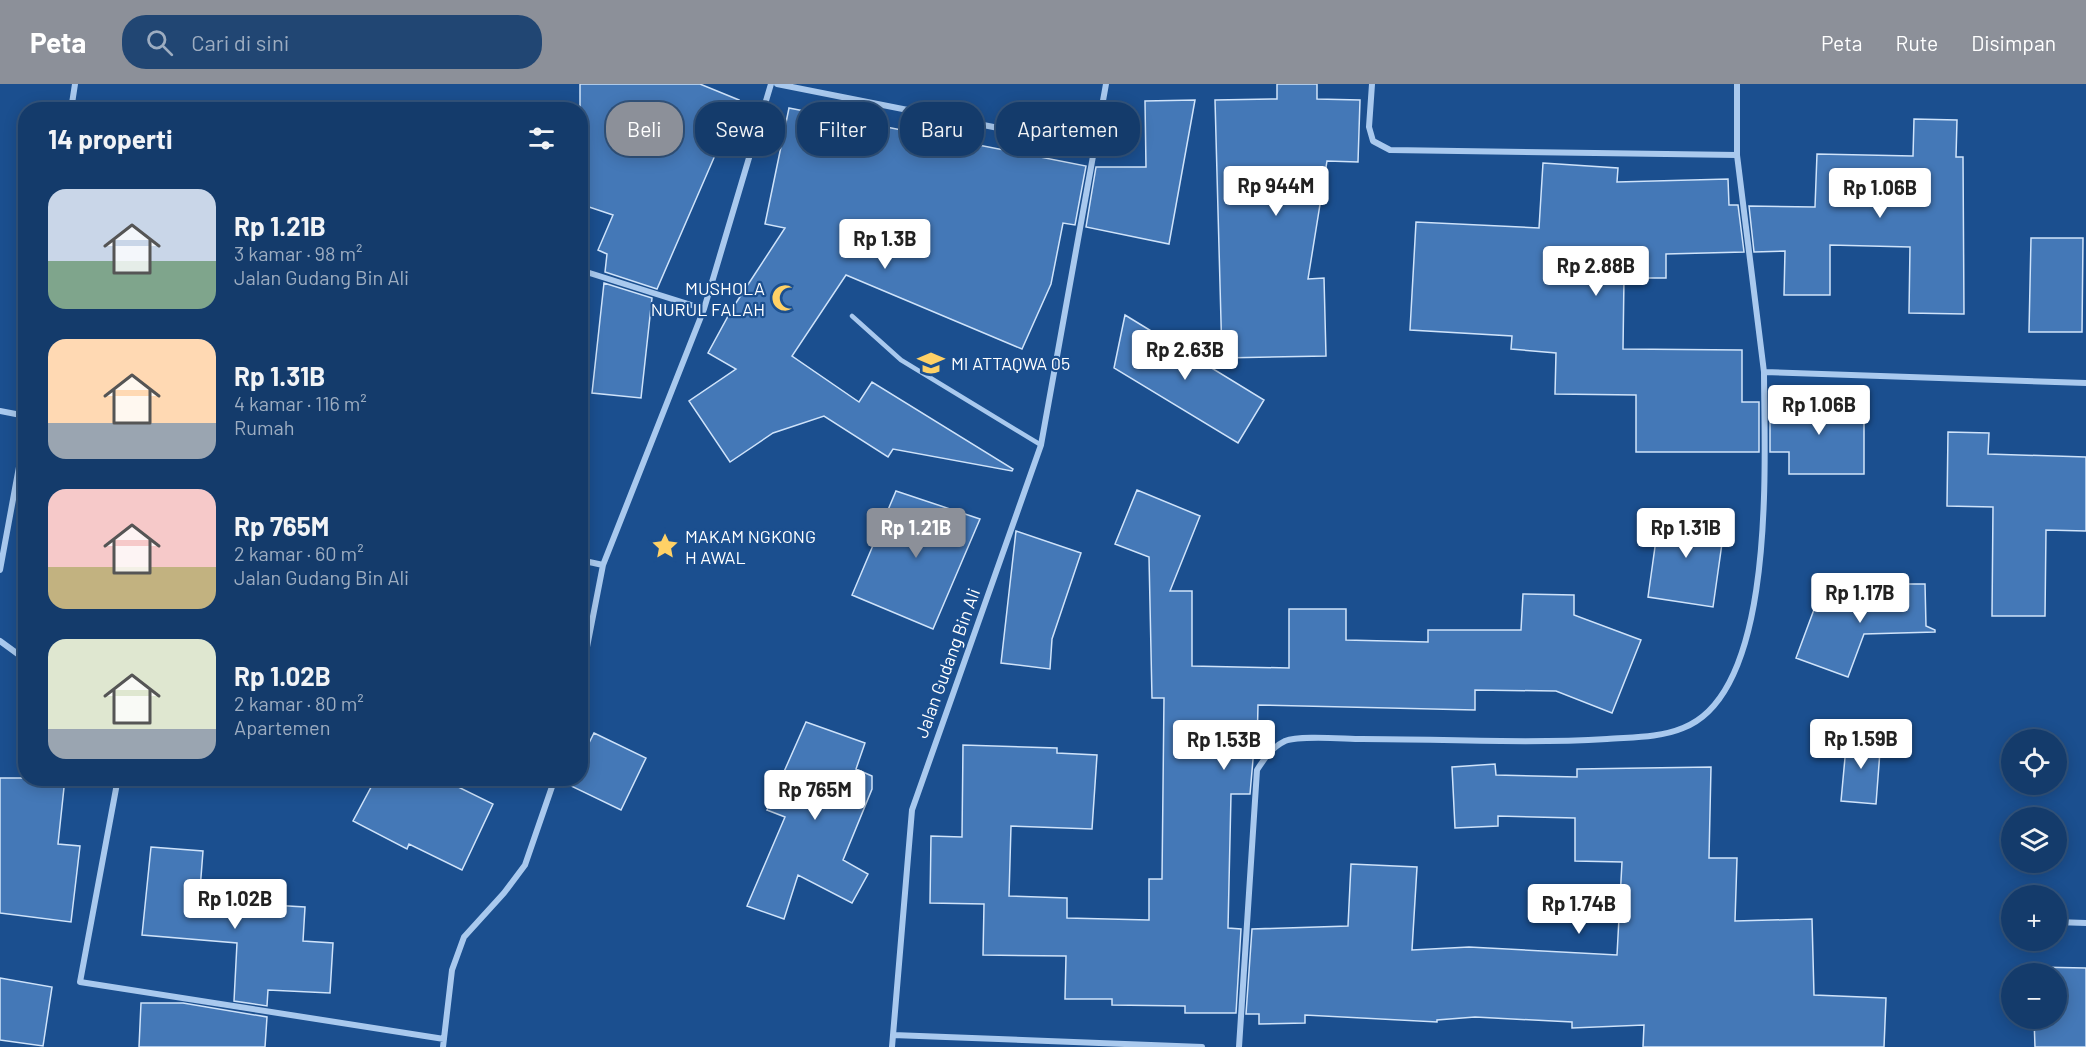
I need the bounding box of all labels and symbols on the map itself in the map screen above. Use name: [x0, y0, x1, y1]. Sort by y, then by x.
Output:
pin: Rp 944M: [1221, 166, 1331, 217]
pin: Rp 1.06B: [1818, 168, 1942, 219]
pin: Rp 1.3B: [830, 219, 940, 270]
pin: Rp 2.88B: [1534, 246, 1658, 297]
place label: MUSHOLA NURUL FALAH: [651, 277, 765, 320]
mosque icon: MUSHOLA NURUL FALAH: [770, 283, 800, 313]
pin: Rp 2.63B: [1123, 330, 1247, 381]
school or university icon: MI ATTAQWA 05: [916, 348, 946, 378]
place label: MI ATTAQWA 05: [951, 352, 1070, 374]
pin: Rp 1.06B: [1757, 385, 1881, 436]
pin: Rp 1.21B: [854, 508, 978, 559]
pin: Rp 1.31B: [1624, 508, 1748, 559]
place label: MAKAM NGKONG H AWAL: [685, 525, 816, 568]
place icon: MAKAM NGKONG H AWAL: [650, 531, 680, 561]
pin: Rp 1.17B: [1798, 573, 1922, 624]
street label: Jalan Gudang Bin Ali: [910, 585, 984, 741]
pin: Rp 1.59B: [1799, 719, 1923, 770]
pin: Rp 1.53B: [1162, 720, 1286, 771]
pin: Rp 765M: [760, 770, 870, 821]
pin: Rp 1.02B: [173, 879, 297, 930]
pin: Rp 1.74B: [1517, 884, 1641, 935]

